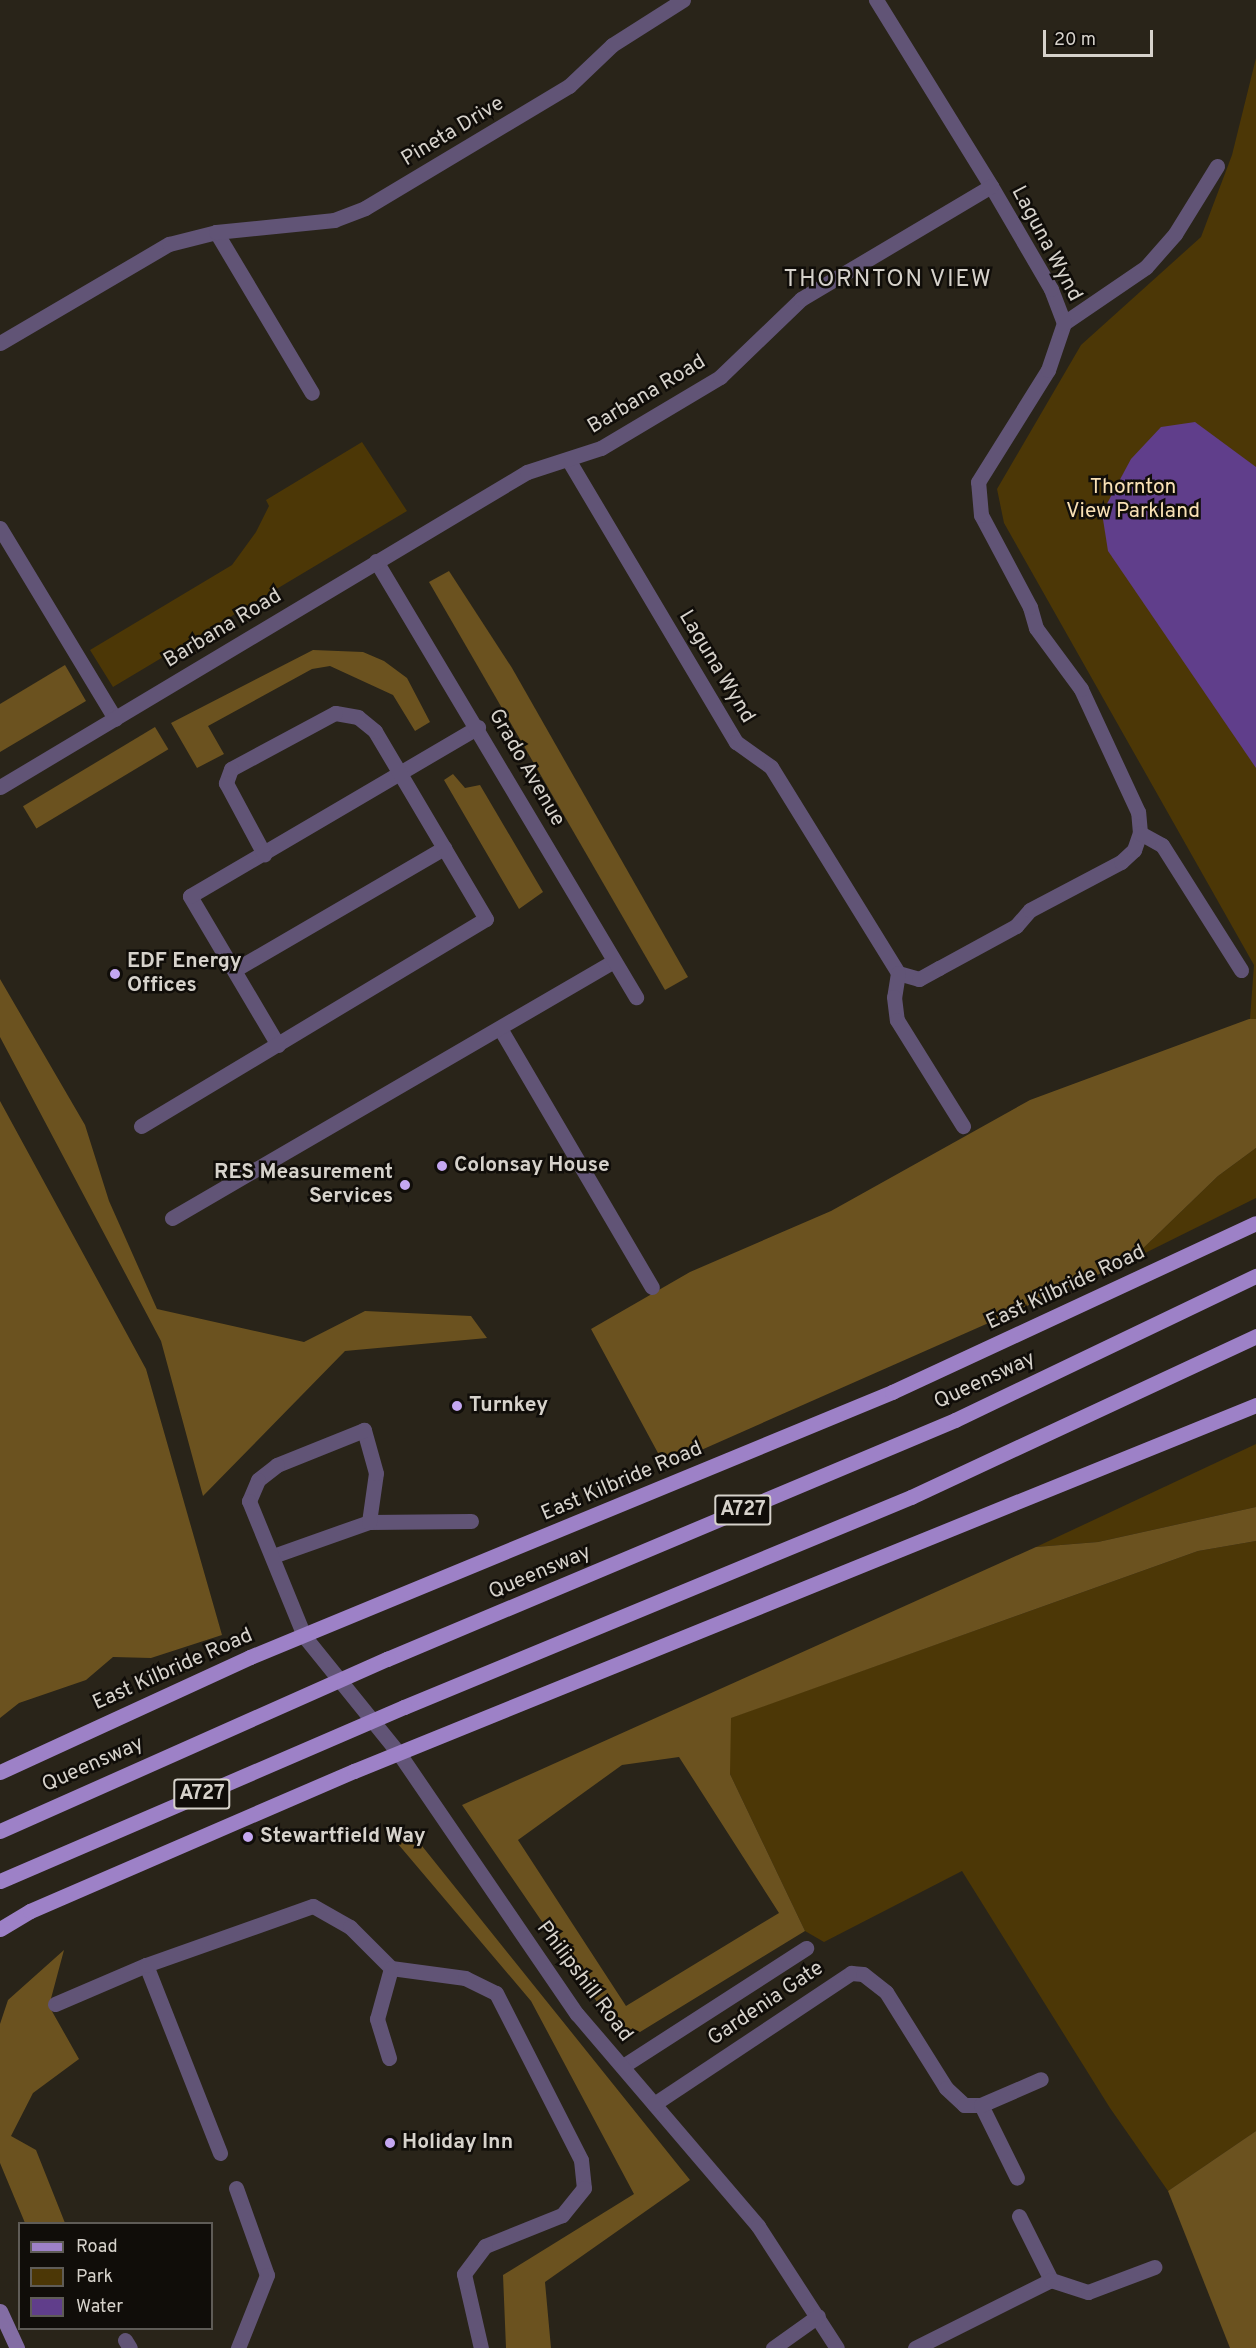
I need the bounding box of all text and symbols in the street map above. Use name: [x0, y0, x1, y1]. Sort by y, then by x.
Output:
scale bar: [1046, 18, 1156, 56]
text: 20 m: [1054, 29, 1096, 52]
street label: Pineta Drive: [397, 92, 509, 172]
street label: Laguna Wynd: [1005, 182, 1087, 306]
district label: THORNTON VIEW: [783, 267, 993, 295]
street label: Barbana Road: [583, 350, 711, 440]
park label: Thornton View Parkland: [1066, 475, 1200, 525]
street label: Barbana Road: [159, 584, 287, 674]
street label: Laguna Wynd: [672, 606, 760, 728]
street label: Grado Avenue: [482, 704, 570, 832]
place label: EDF Energy Offices: [127, 949, 242, 999]
marker: EDF Energy Offices: [108, 967, 122, 981]
place label: Colonsay House: [454, 1153, 610, 1179]
marker: Colonsay House: [435, 1159, 449, 1173]
place label: RES Measurement Services: [214, 1160, 393, 1210]
marker: RES Measurement Services: [398, 1178, 412, 1192]
street label: East Kilbride Road: [983, 1240, 1149, 1336]
street label: Queensway: [930, 1347, 1040, 1415]
place label: Turnkey: [469, 1393, 548, 1419]
marker: Turnkey: [450, 1399, 464, 1413]
street label: East Kilbride Road: [538, 1437, 706, 1527]
road number: A727: [713, 1493, 773, 1527]
street label: Queensway: [485, 1540, 595, 1606]
street label: East Kilbride Road: [89, 1623, 257, 1717]
street label: Queensway: [38, 1731, 148, 1799]
road number: A727: [172, 1777, 232, 1811]
place label: Stewartfield Way: [260, 1824, 426, 1850]
marker: Stewartfield Way: [241, 1830, 255, 1844]
street label: Philipshill Road: [530, 1917, 638, 2047]
street label: Gardenia Gate: [703, 1956, 829, 2052]
place label: Holiday Inn: [402, 2130, 513, 2156]
marker: Holiday Inn: [383, 2136, 397, 2150]
legend: [18, 2222, 213, 2330]
text: Road: [76, 2236, 118, 2259]
text: Park: [76, 2266, 113, 2289]
text: Water: [76, 2296, 123, 2319]

